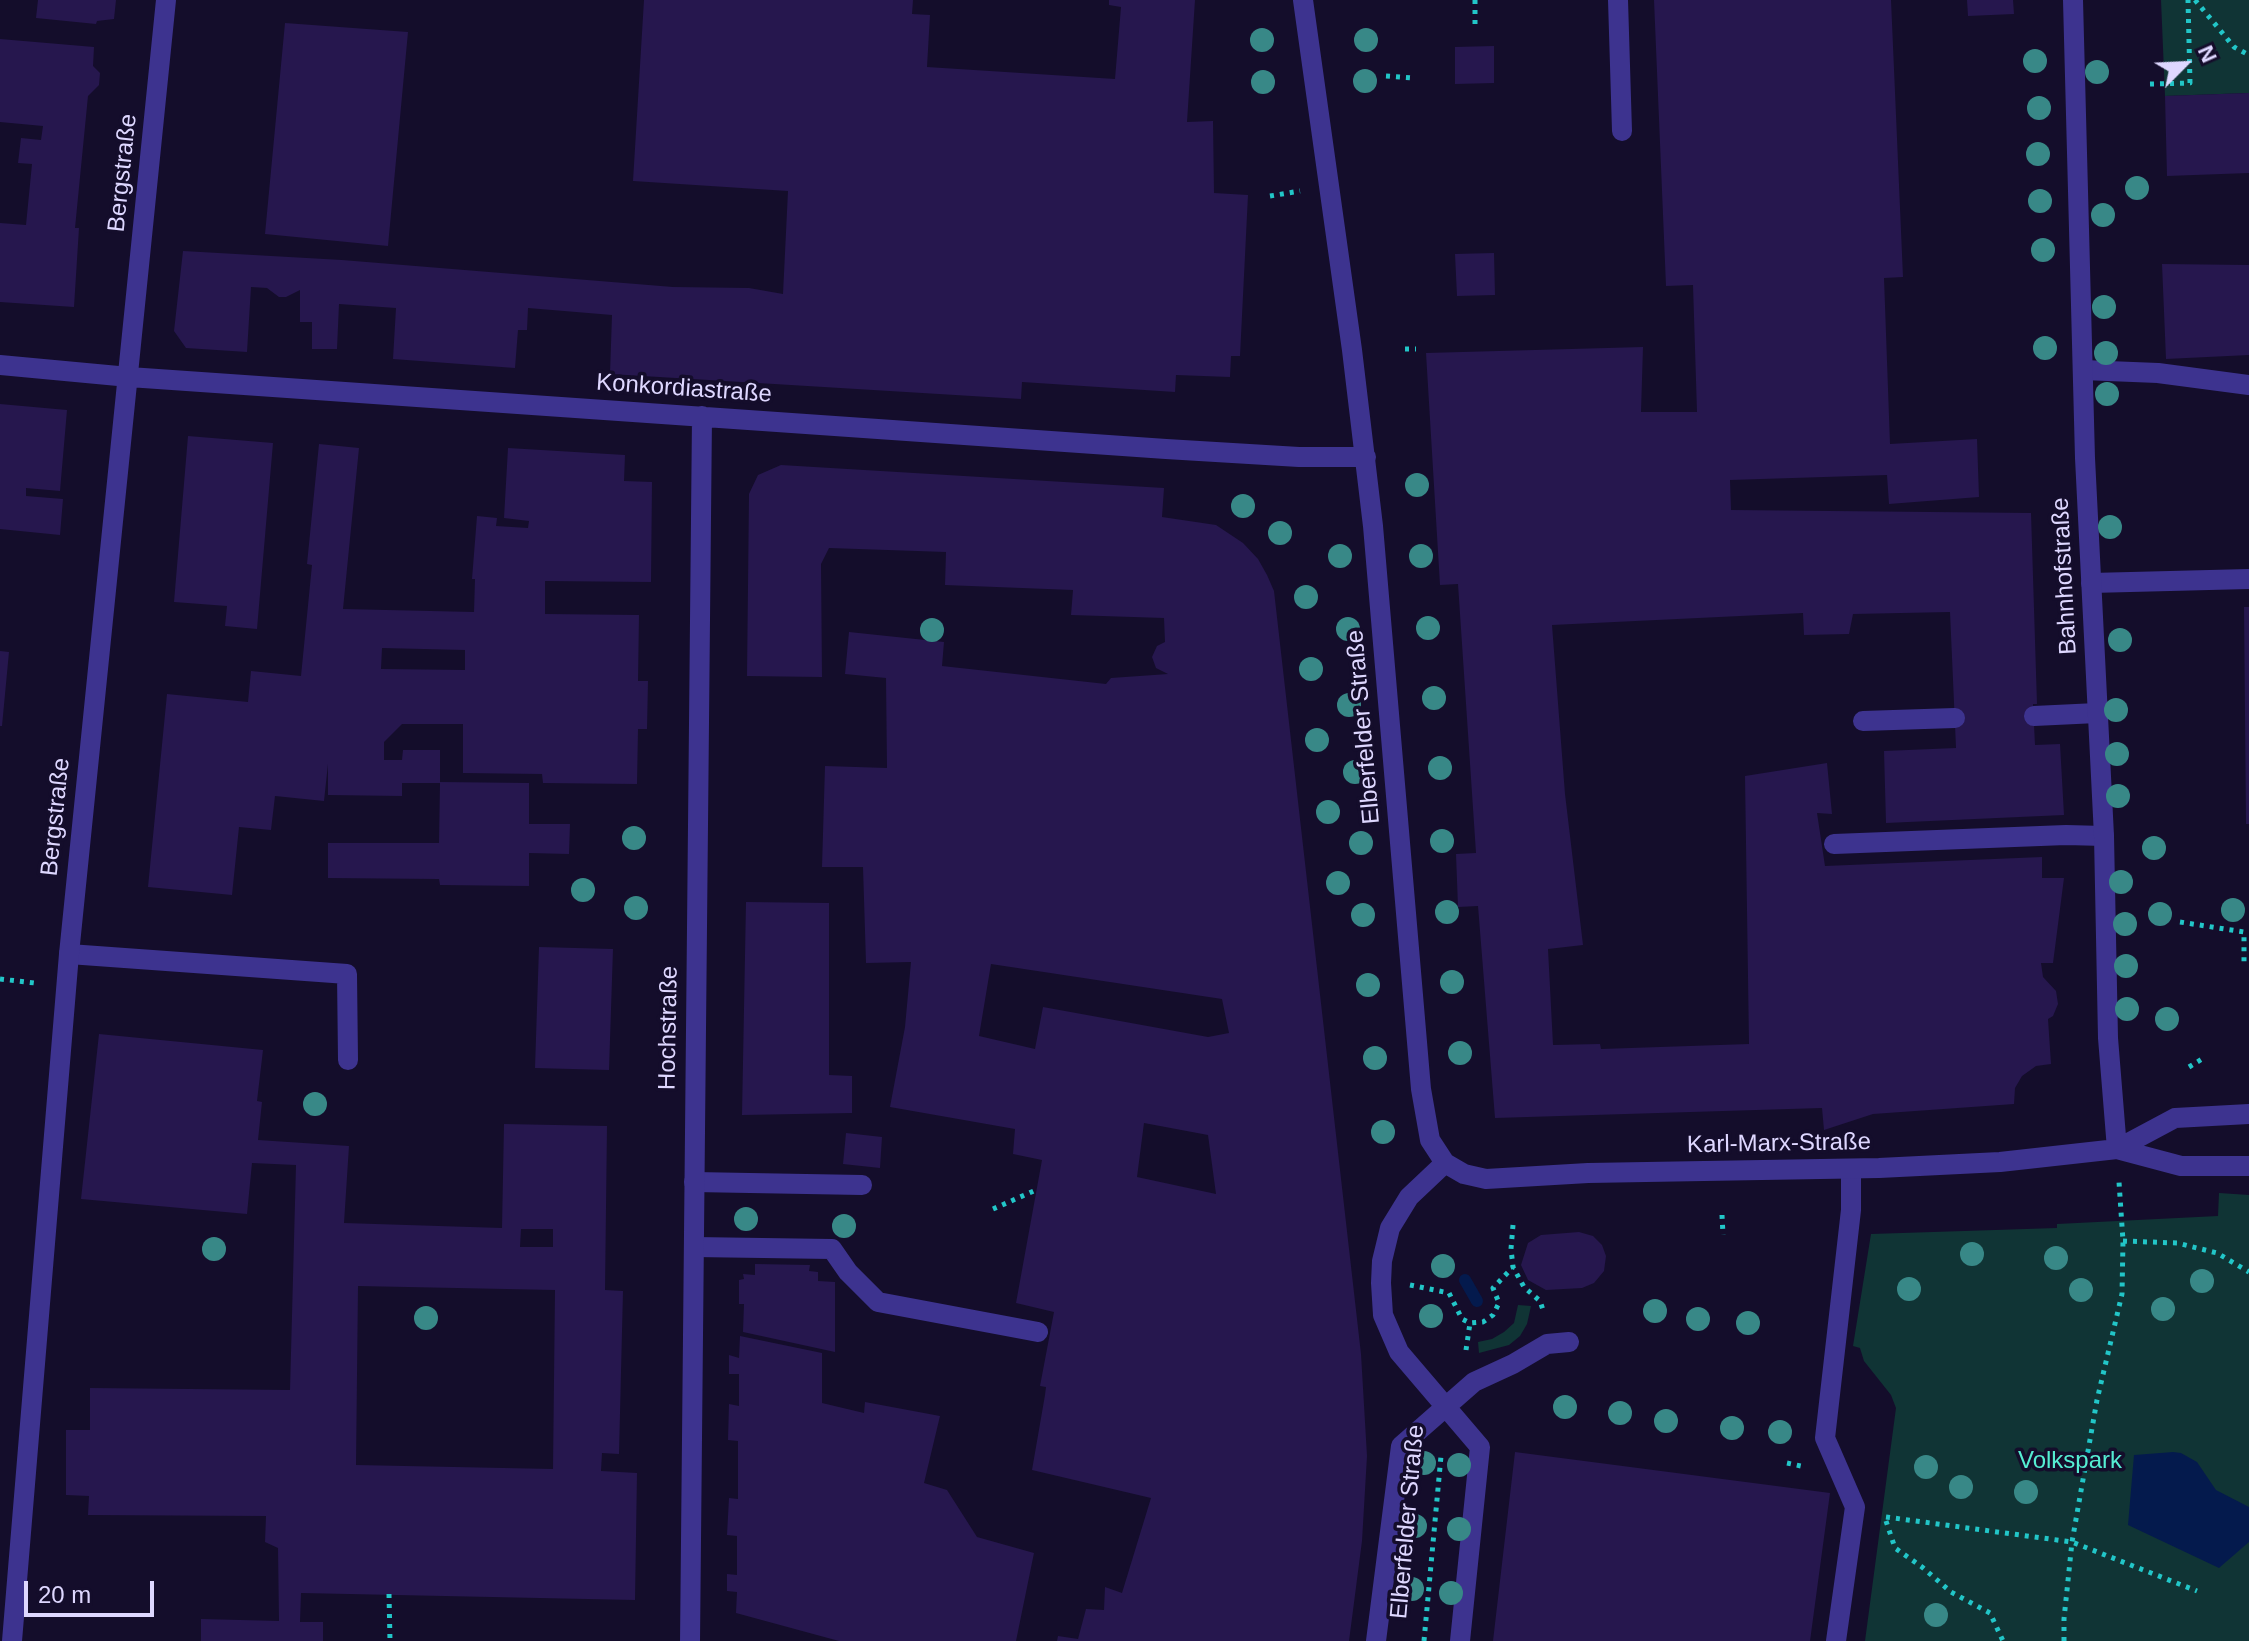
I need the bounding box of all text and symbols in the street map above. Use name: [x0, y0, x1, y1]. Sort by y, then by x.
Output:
north arrow: [2145, 24, 2225, 104]
text: N: [2193, 42, 2222, 66]
street label: Bergstraße: [102, 112, 144, 234]
street label: Konkordiastraße: [595, 368, 773, 410]
street label: Bahnhofstraße: [2047, 497, 2083, 655]
street label: Elberfelder Straße: [1341, 629, 1387, 825]
street label: Bergstraße: [35, 756, 77, 878]
street label: Hochstraße: [654, 966, 684, 1090]
street label: Karl-Marx-Straße: [1687, 1128, 1871, 1160]
street label: Elberfelder Straße: [1385, 1424, 1431, 1620]
park label: Volkspark: [2018, 1447, 2122, 1475]
scale bar: [28, 1565, 158, 1615]
text: 20 m: [38, 1581, 91, 1608]

